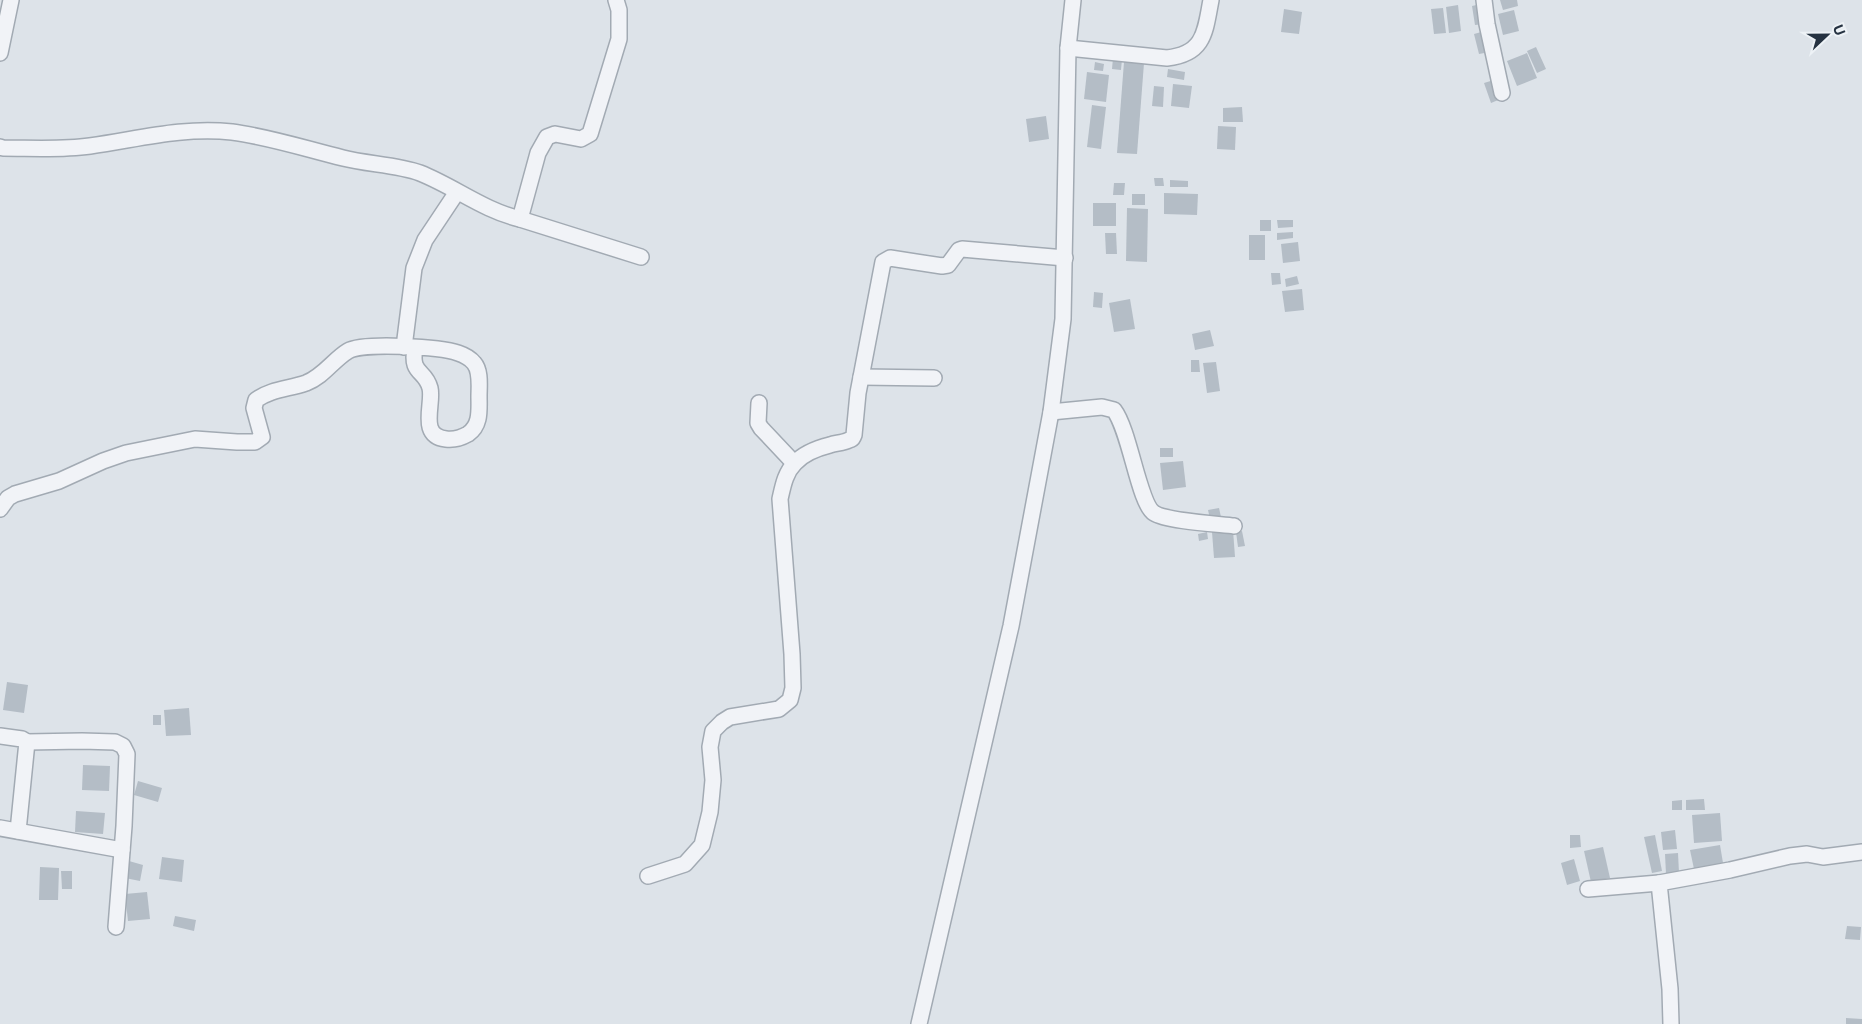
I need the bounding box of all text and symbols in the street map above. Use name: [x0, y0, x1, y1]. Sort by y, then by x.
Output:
north arrow: [1802, 10, 1852, 60]
text: U: [1830, 22, 1849, 38]

